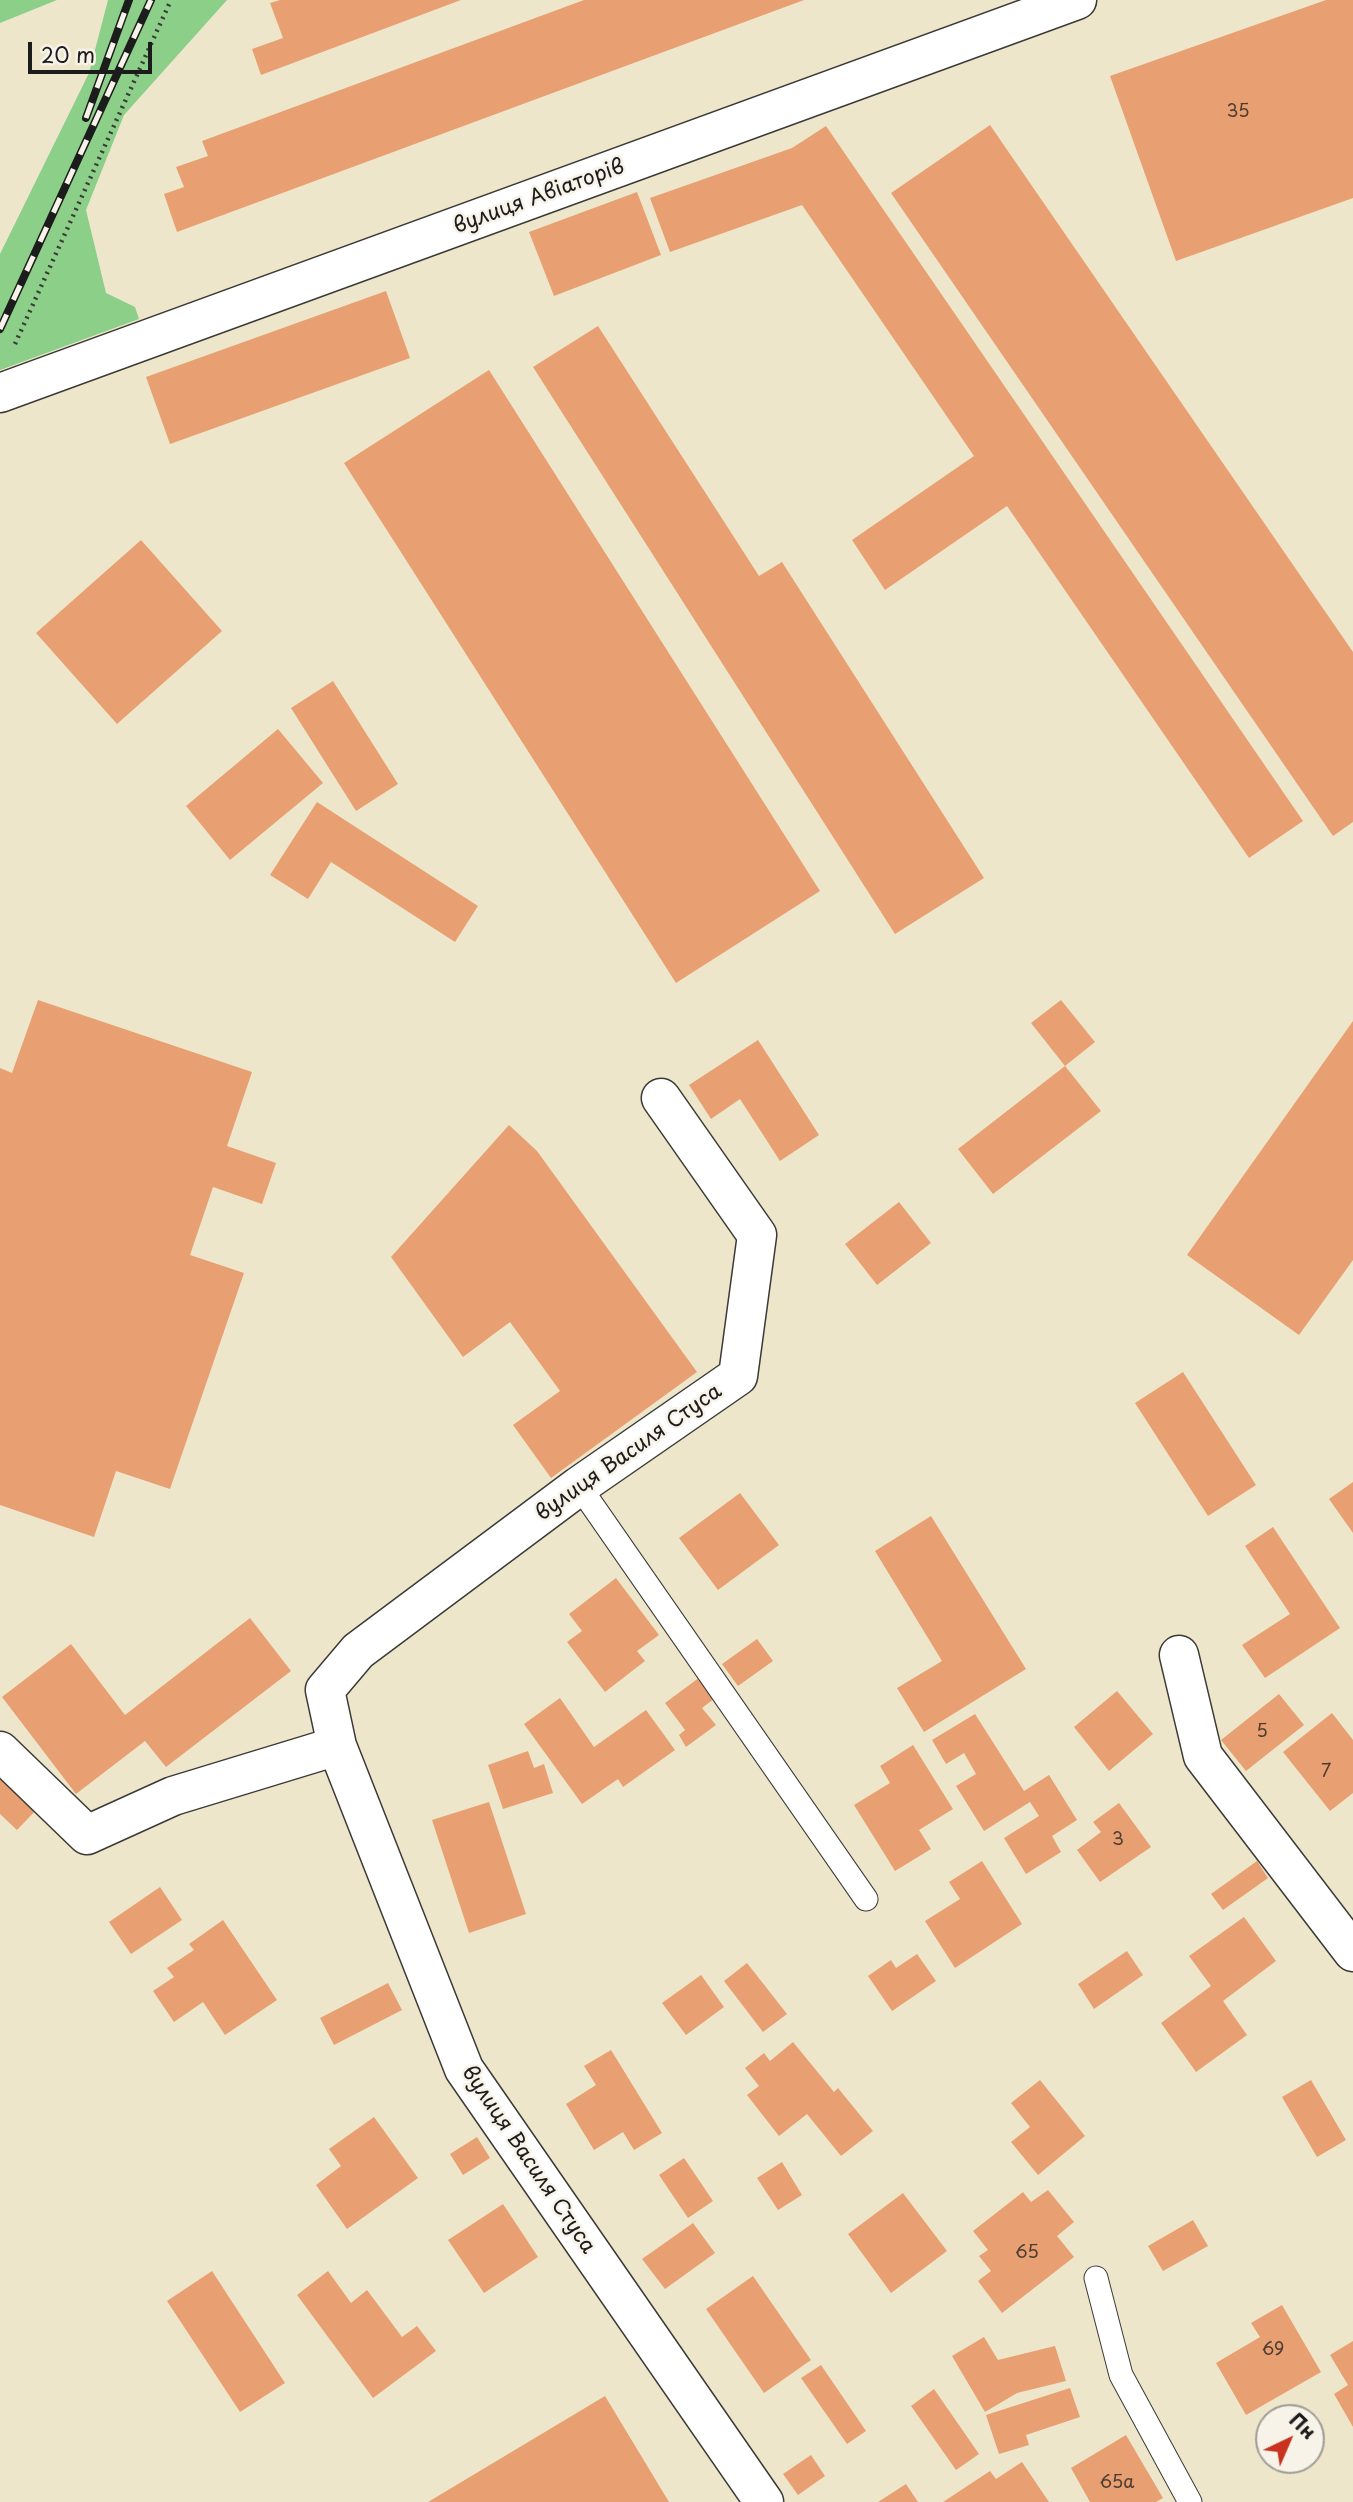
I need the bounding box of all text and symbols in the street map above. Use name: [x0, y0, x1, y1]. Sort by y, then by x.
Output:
scale bar: [32, 28, 156, 72]
text: 20 m: [41, 38, 95, 70]
house number: 35: [1226, 101, 1250, 123]
street label: вулиця Авіаторів: [450, 154, 628, 240]
street label: вулиця Василя Стуса: [531, 1379, 727, 1527]
house number: 5: [1256, 1721, 1268, 1743]
house number: 7: [1321, 1761, 1331, 1783]
house number: 3: [1112, 1829, 1124, 1851]
street label: вулиця Василя Стуса: [456, 2061, 600, 2259]
house number: 65: [1015, 2242, 1039, 2264]
house number: 69: [1262, 2339, 1284, 2361]
north arrow: [1255, 2404, 1325, 2474]
text: Пн: [1284, 2406, 1323, 2445]
house number: 65а: [1100, 2472, 1134, 2494]

